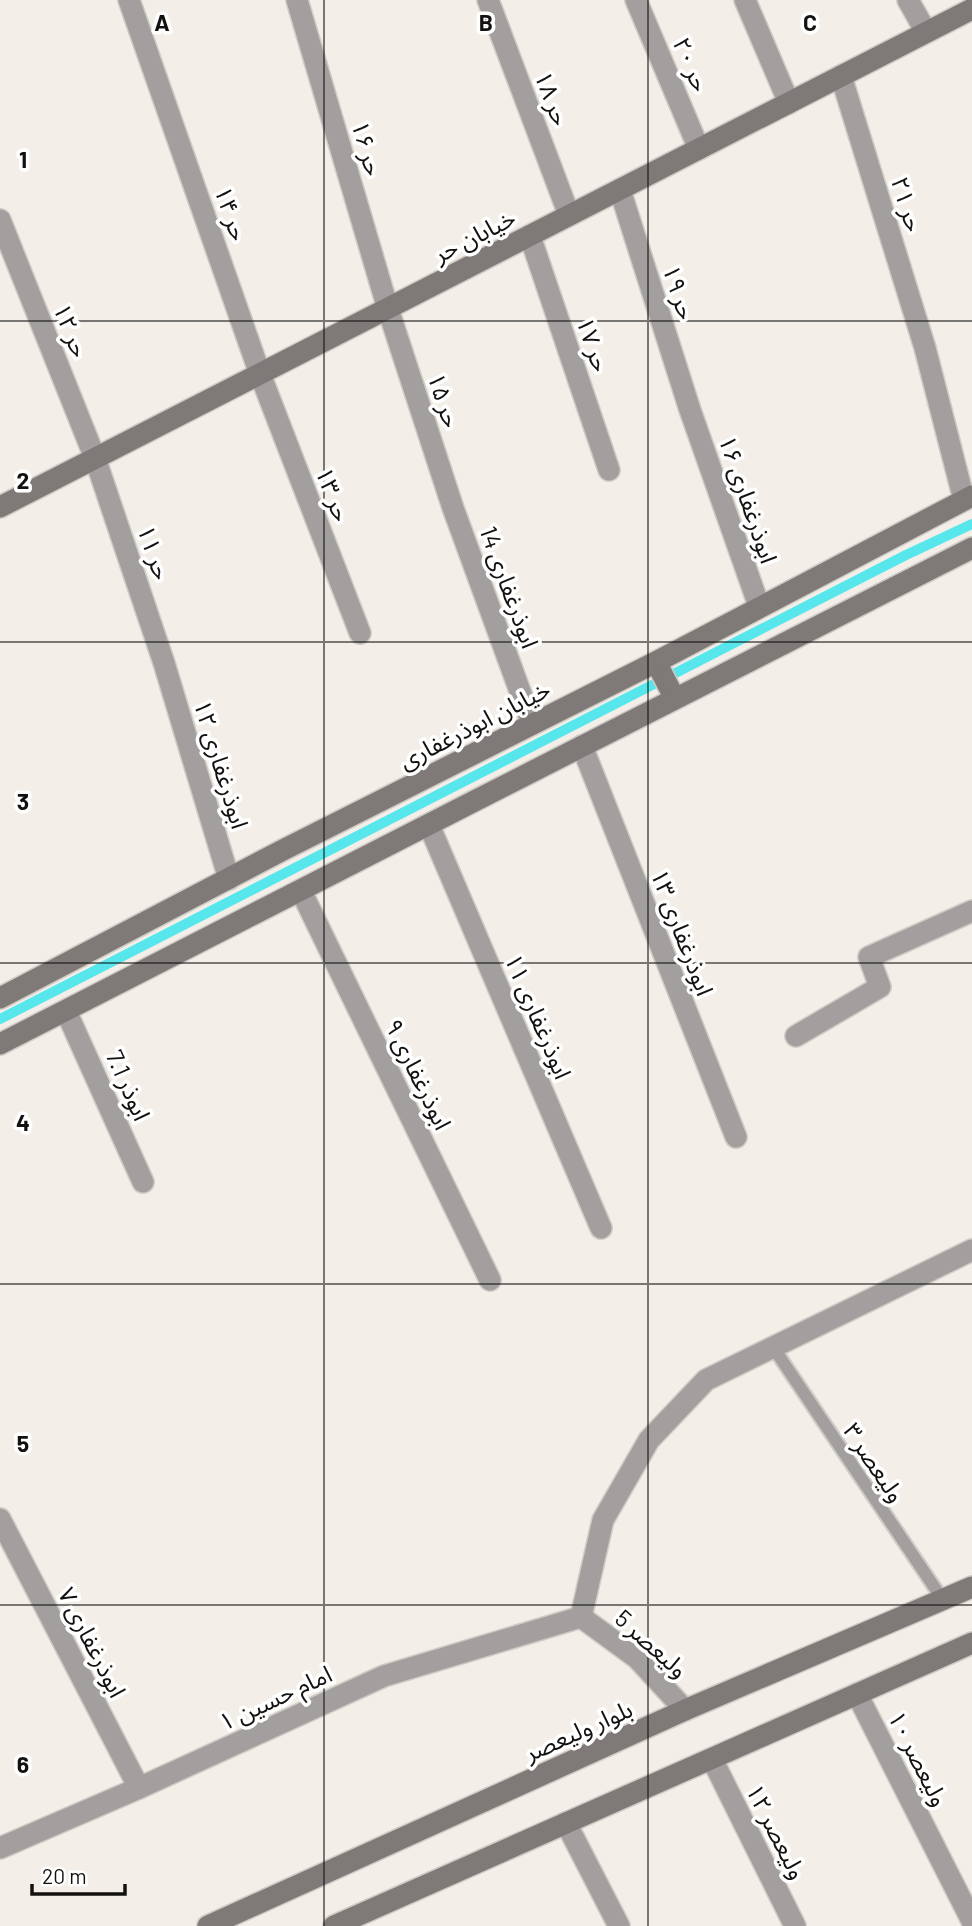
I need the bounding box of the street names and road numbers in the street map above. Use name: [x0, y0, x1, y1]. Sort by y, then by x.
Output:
street label: حر ۲۰: [667, 33, 716, 96]
street label: حر ۱۸: [529, 67, 577, 130]
street label: حر ۱۶: [345, 117, 390, 179]
street label: حر ۲۱: [885, 173, 930, 235]
street label: حر ۱۴: [208, 182, 255, 244]
street label: خیابان حر: [427, 202, 520, 269]
street label: حر ۱۹: [657, 261, 702, 323]
street label: حر ۱۲: [47, 299, 96, 362]
street label: حر ۱۷: [570, 313, 617, 375]
street label: حر ۱۵: [422, 369, 467, 431]
street label: ابوذرغفاری ۱۶: [713, 431, 784, 567]
street label: حر ۱۳: [310, 463, 358, 526]
street label: حر ۱۱: [131, 521, 178, 583]
street label: ابوذرغفاری 14: [474, 522, 545, 652]
street label: خیابان ابوذرغفاری: [394, 673, 555, 775]
street label: ابوذرغفاری ۱۲: [188, 696, 255, 832]
street label: ابوذرغفاری ۱۳: [645, 865, 720, 1000]
street label: ابوذرغفاری ۱۱: [499, 949, 578, 1083]
street label: ابوذرغفاری ۹: [379, 1014, 458, 1135]
street label: ابوذر 7.1: [100, 1045, 157, 1125]
street label: ولیعصر ۳: [837, 1417, 912, 1508]
street label: ابوذرغفاری ۷: [52, 1582, 133, 1702]
street label: ولیعصر 5: [609, 1603, 694, 1684]
street label: امام حسین ۱: [214, 1658, 338, 1740]
street label: بلوار ولیعصر: [519, 1693, 637, 1768]
street label: ولیعصر ۱۰: [882, 1706, 955, 1811]
street label: ولیعصر ۱۲: [740, 1779, 813, 1884]

